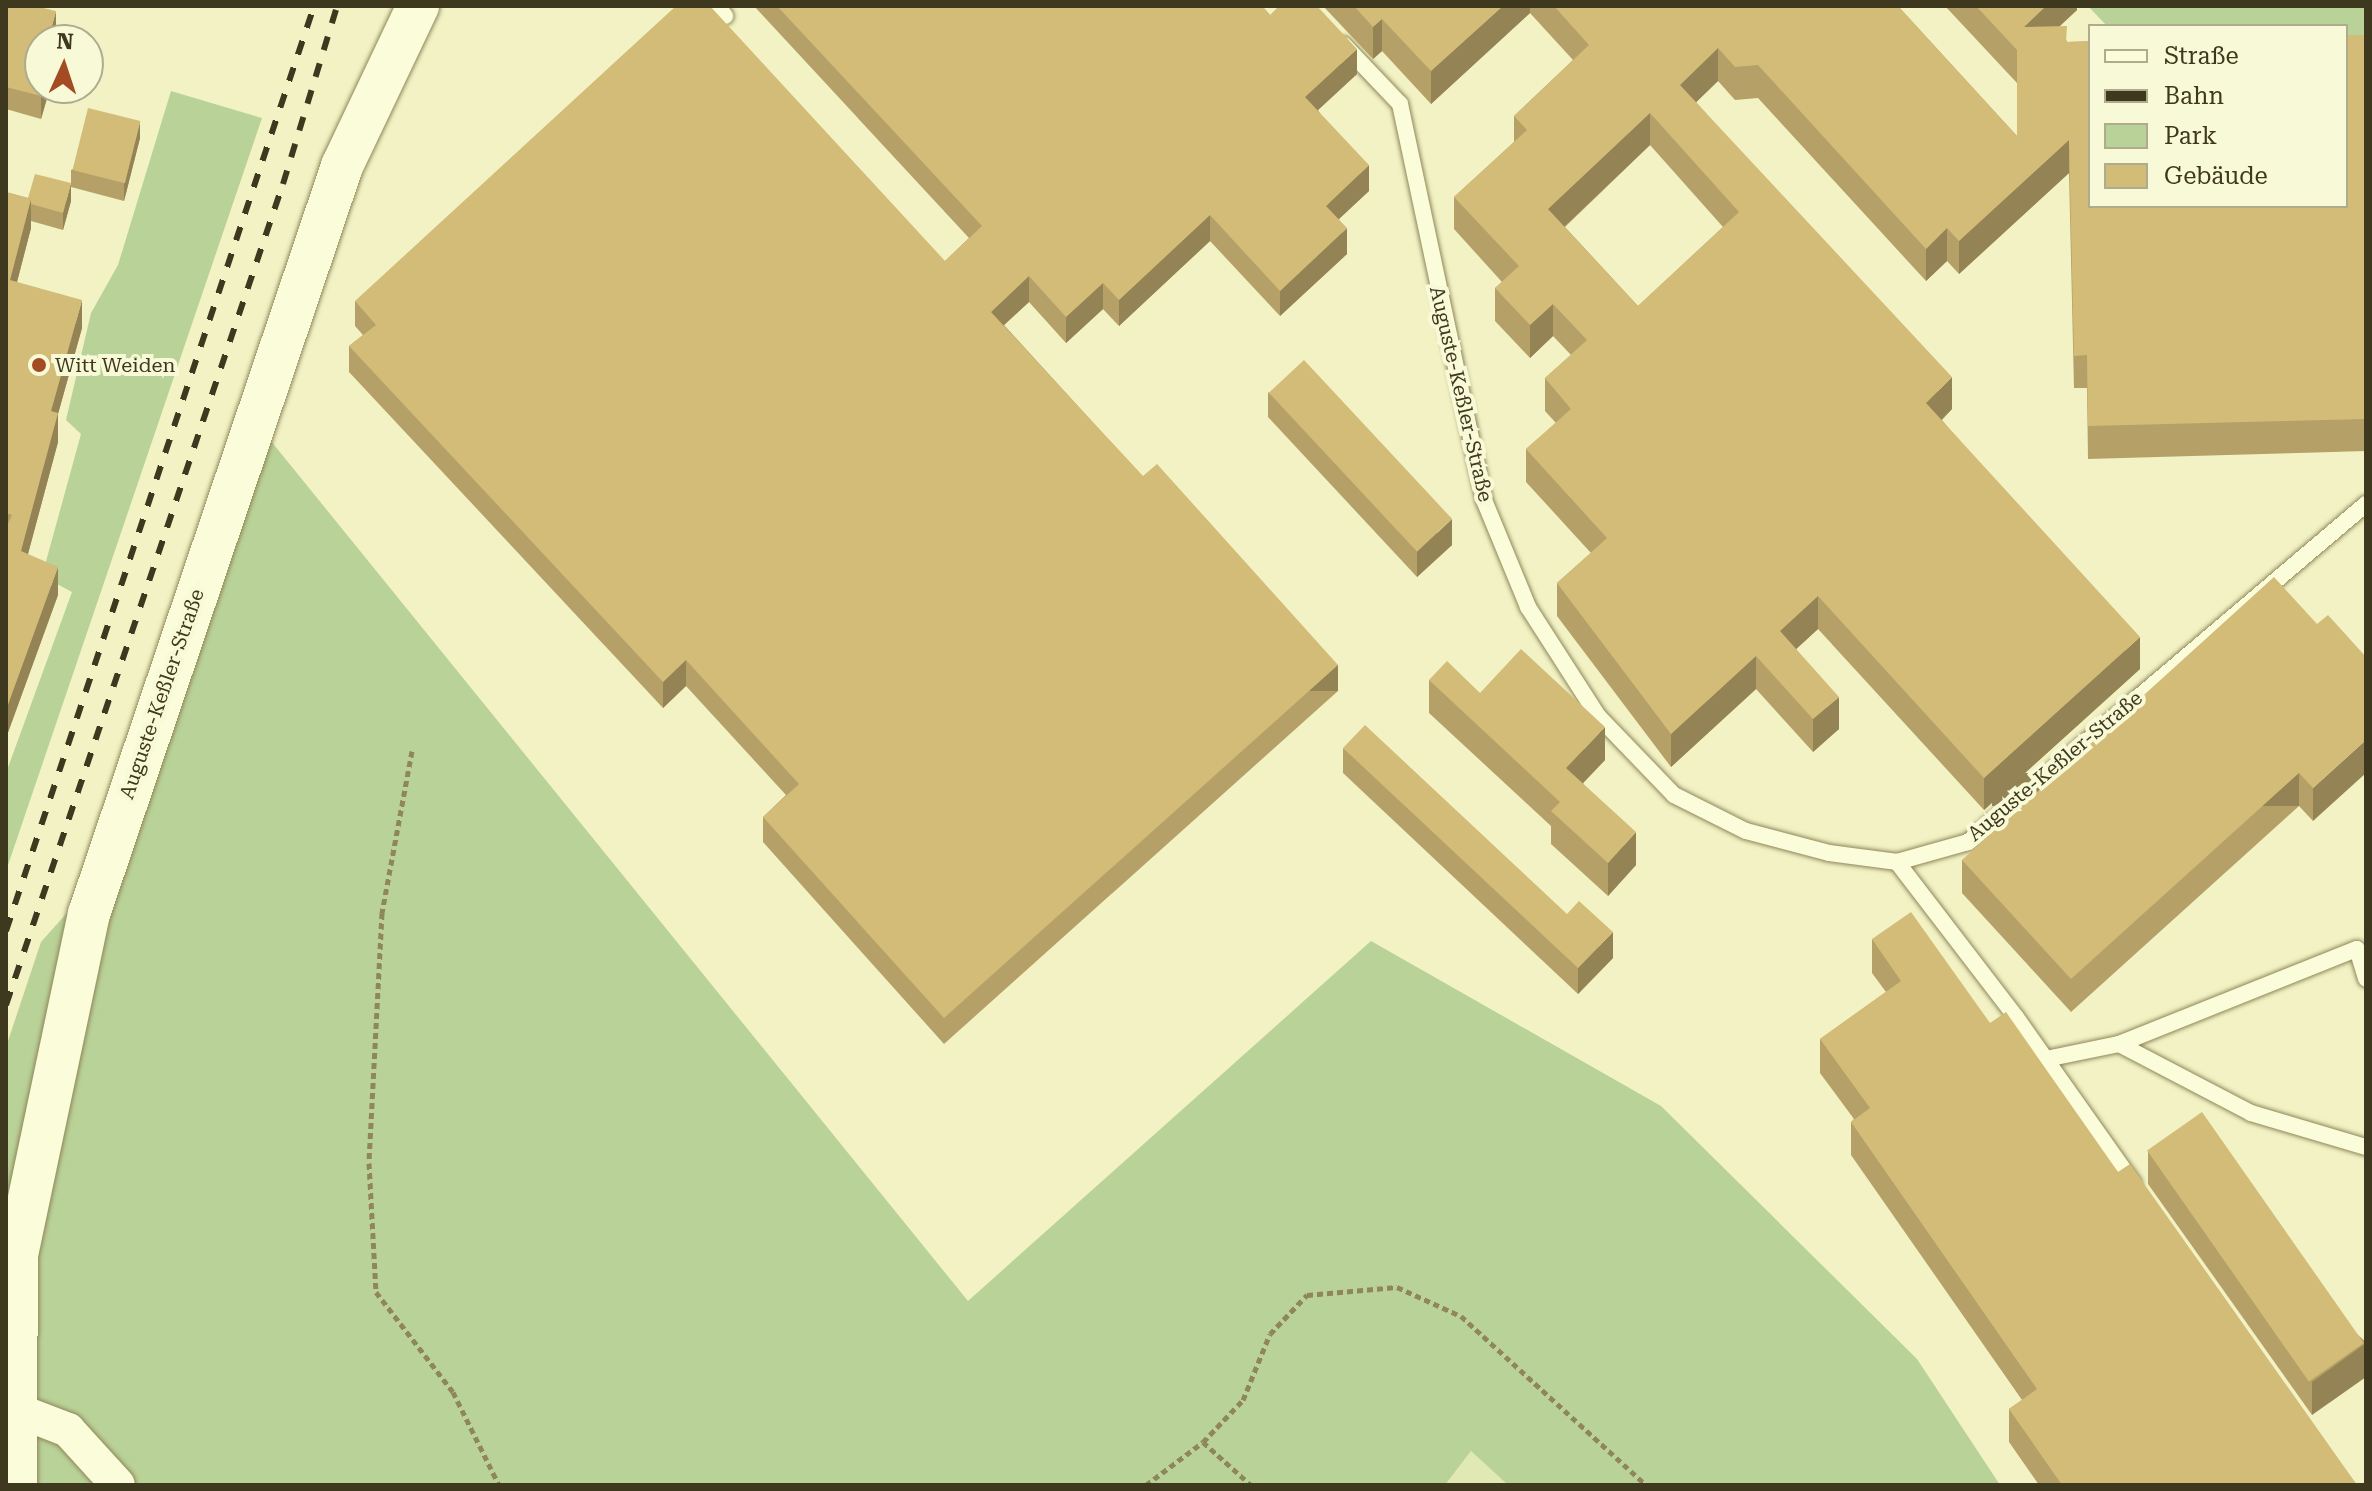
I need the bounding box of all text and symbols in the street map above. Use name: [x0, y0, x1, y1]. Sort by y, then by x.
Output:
north arrow: [24, 24, 104, 104]
legend: [2088, 24, 2348, 208]
text: N: [56, 29, 74, 54]
text: Straße: [2164, 42, 2239, 70]
text: Bahn: [2164, 82, 2224, 110]
text: Park: [2164, 122, 2217, 150]
text: Gebäude: [2164, 162, 2268, 190]
street label: Auguste-Keßler-Straße: [1424, 284, 1498, 504]
place label: Witt Weiden: [55, 353, 175, 377]
marker: Witt Weiden: [30, 356, 48, 374]
street label: Auguste-Keßler-Straße: [115, 586, 209, 802]
street label: Auguste-Keßler-Straße: [1963, 686, 2147, 846]

